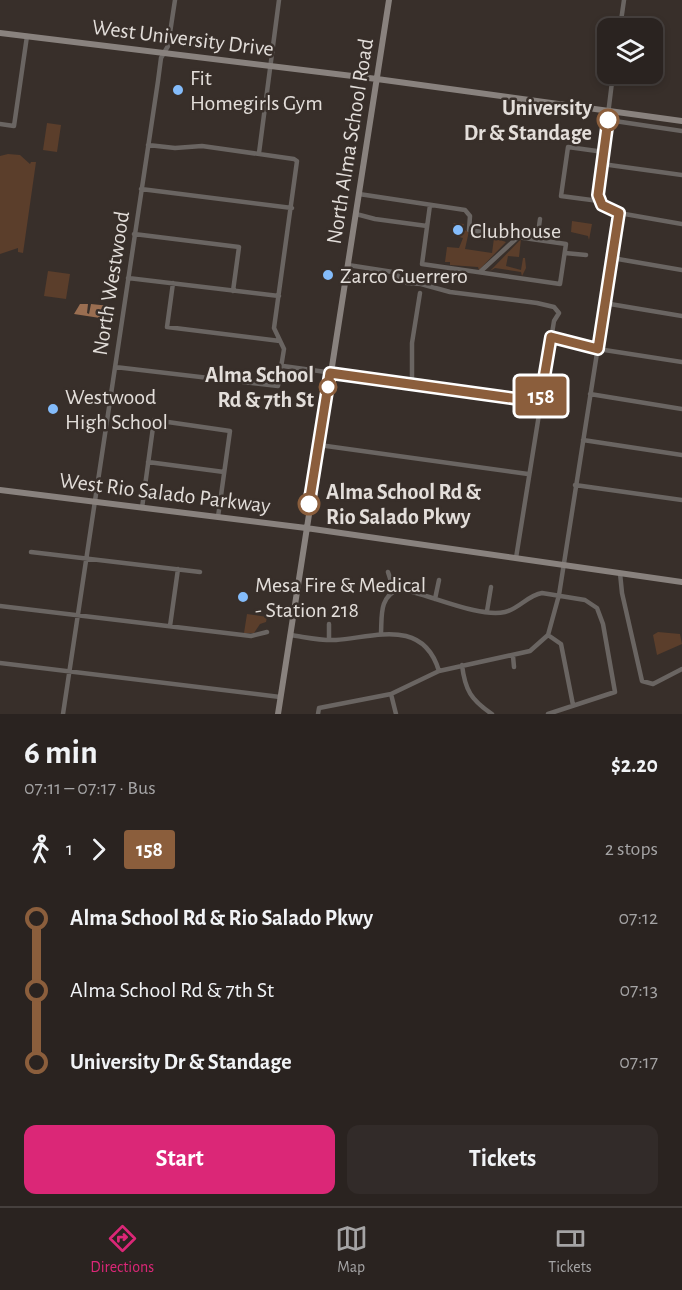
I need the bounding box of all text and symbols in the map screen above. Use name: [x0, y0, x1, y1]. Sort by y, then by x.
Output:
street label: West University Drive: [91, 16, 275, 60]
map controls: [597, 18, 663, 84]
button: layers: [597, 18, 663, 84]
street label: North Alma School Road: [323, 37, 377, 246]
place label: Fit Homegirls Gym: [190, 67, 323, 114]
marker: Fit Homegirls Gym: [171, 83, 185, 97]
place label: University Dr & Standage: [464, 97, 592, 144]
marker: University Dr & Standage: [597, 109, 619, 131]
street label: North Westwood: [89, 209, 133, 357]
place label: Clubhouse: [470, 220, 561, 242]
marker: Clubhouse: [451, 223, 465, 237]
place label: Zarco Guerrero: [340, 265, 468, 287]
marker: Zarco Guerrero: [321, 268, 335, 282]
place label: Alma School Rd & 7th St: [205, 364, 315, 411]
line badge: 158: [506, 376, 576, 416]
marker: Alma School Rd & 7th St: [319, 378, 337, 396]
place label: Westwood High School: [65, 386, 168, 433]
text: 158: [528, 386, 555, 407]
marker: Westwood High School: [46, 402, 60, 416]
street label: West Rio Salado Parkway: [58, 469, 272, 517]
place label: Alma School Rd & Rio Salado Pkwy: [326, 481, 482, 529]
marker: Alma School Rd & Rio Salado Pkwy: [298, 493, 320, 515]
place label: Mesa Fire & Medical - Station 218: [255, 574, 426, 621]
marker: Mesa Fire & Medical - Station 218: [236, 590, 250, 604]
text: 6 min: [24, 737, 98, 770]
text: $2.20: [611, 754, 658, 776]
text: 07:11 – 07:17 · Bus: [24, 778, 156, 798]
icon: walk: [24, 833, 57, 866]
icon: forward: [82, 833, 115, 866]
text: 1: [66, 839, 73, 859]
text: 158: [136, 839, 163, 860]
text: 2 stops: [605, 839, 658, 859]
text: Alma School Rd & Rio Salado Pkwy: [70, 907, 373, 929]
text: 07:12: [619, 908, 658, 928]
text: Alma School Rd & 7th St: [70, 979, 274, 1001]
text: 07:13: [619, 980, 658, 1000]
text: University Dr & Standage: [70, 1051, 292, 1073]
text: 07:17: [619, 1052, 658, 1072]
button: Start: [24, 1125, 335, 1194]
button: Tickets: [347, 1125, 658, 1194]
tab: Directions: [90, 1222, 154, 1277]
tab: Map: [335, 1222, 368, 1277]
tab: Tickets: [548, 1222, 592, 1277]

